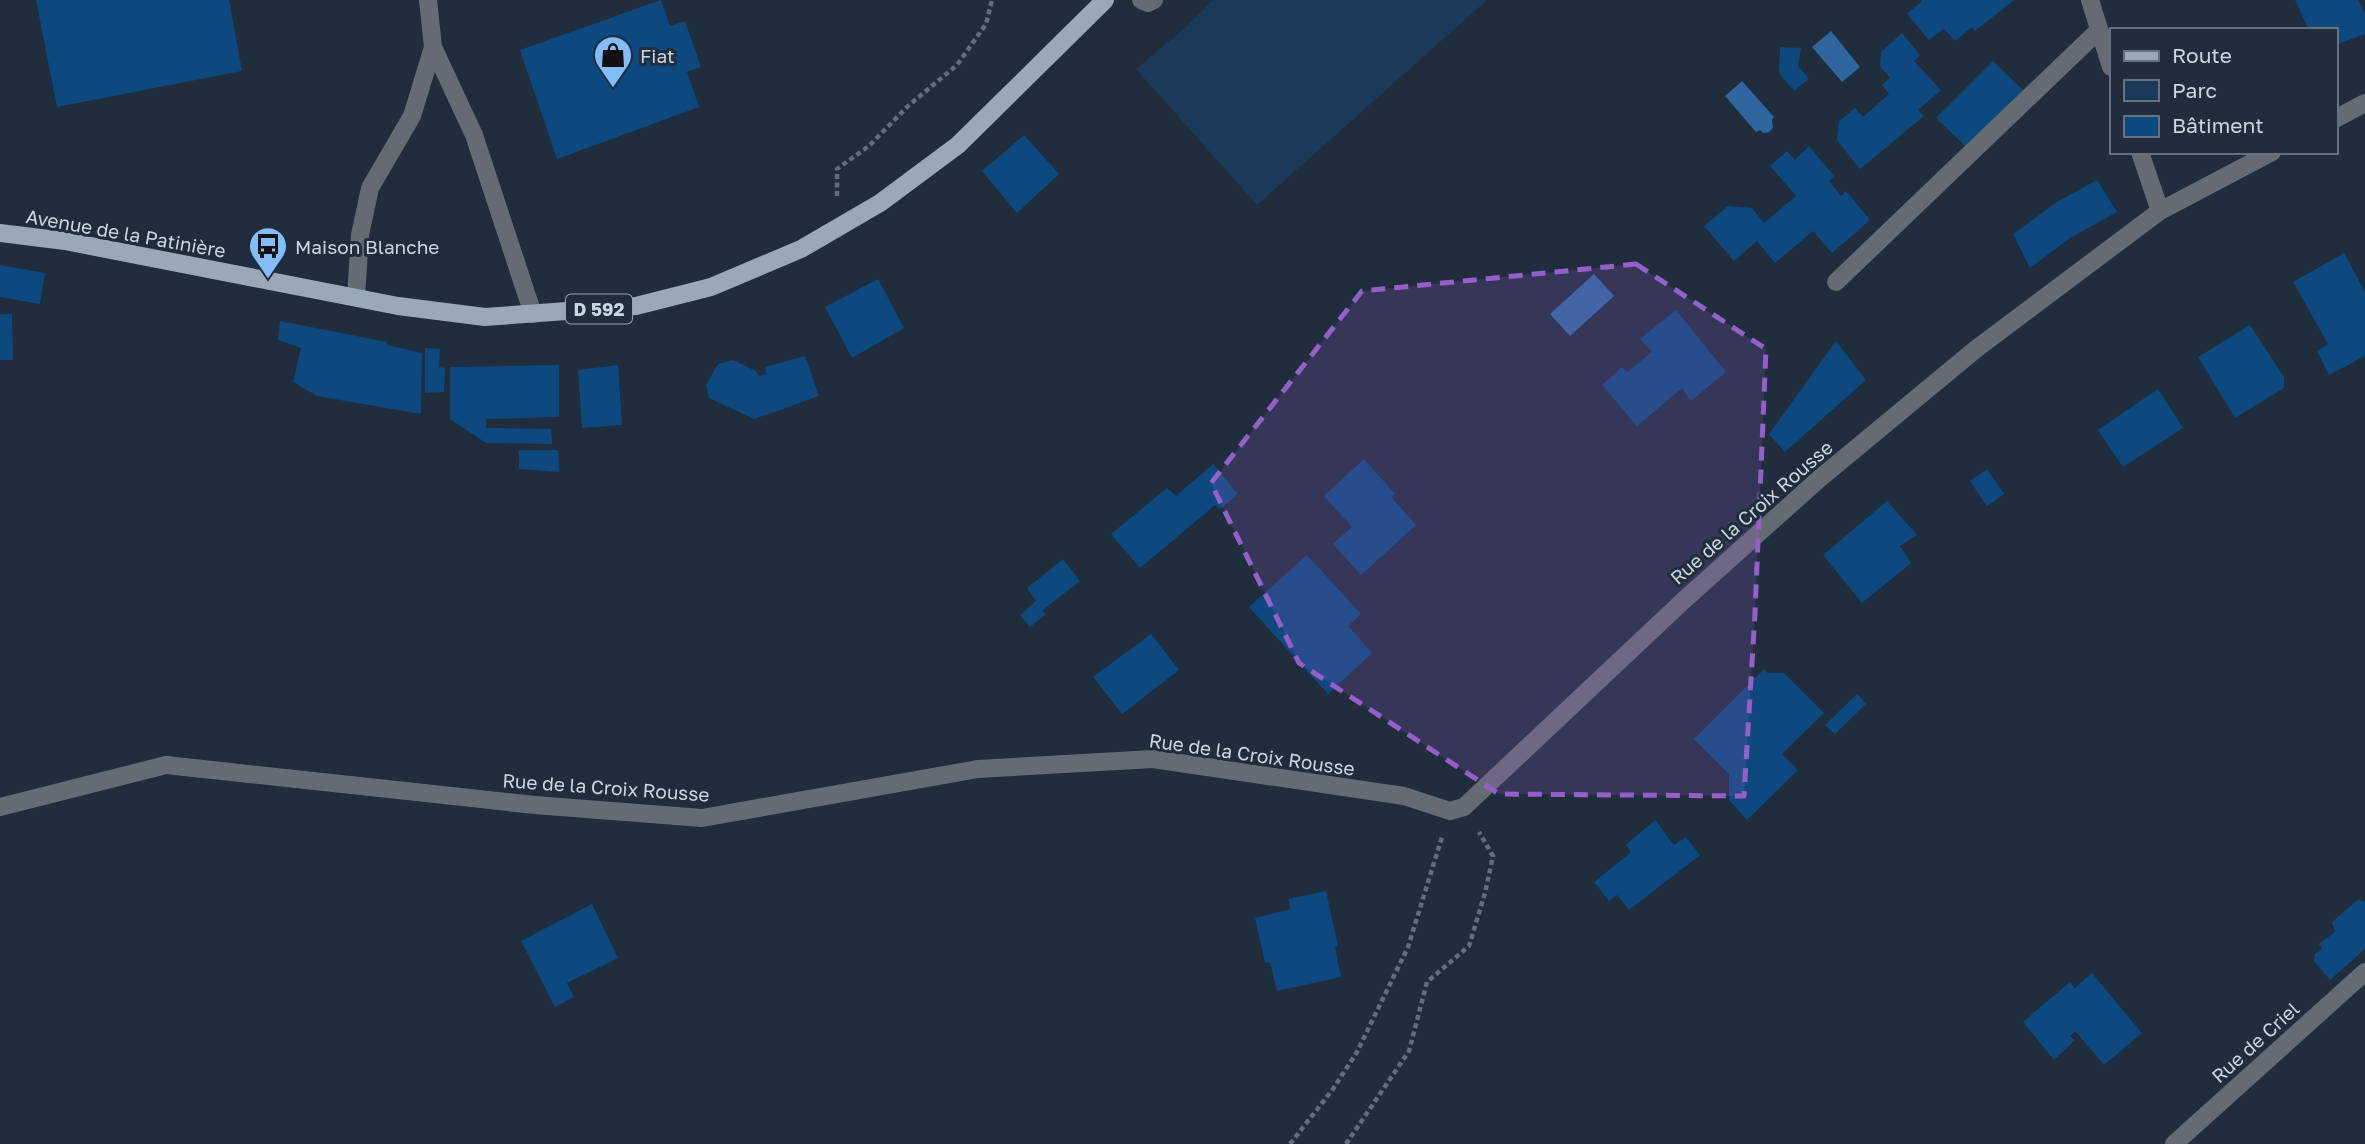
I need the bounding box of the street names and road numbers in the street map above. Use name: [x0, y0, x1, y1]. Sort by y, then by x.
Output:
street label: Avenue de la Patinière: [24, 204, 228, 262]
road number: D 592: [566, 295, 632, 324]
street label: Rue de la Croix Rousse: [1665, 435, 1837, 589]
street label: Rue de la Croix Rousse: [1148, 728, 1356, 780]
street label: Rue de la Croix Rousse: [502, 768, 710, 806]
street label: Rue de Criel: [2207, 997, 2303, 1087]

